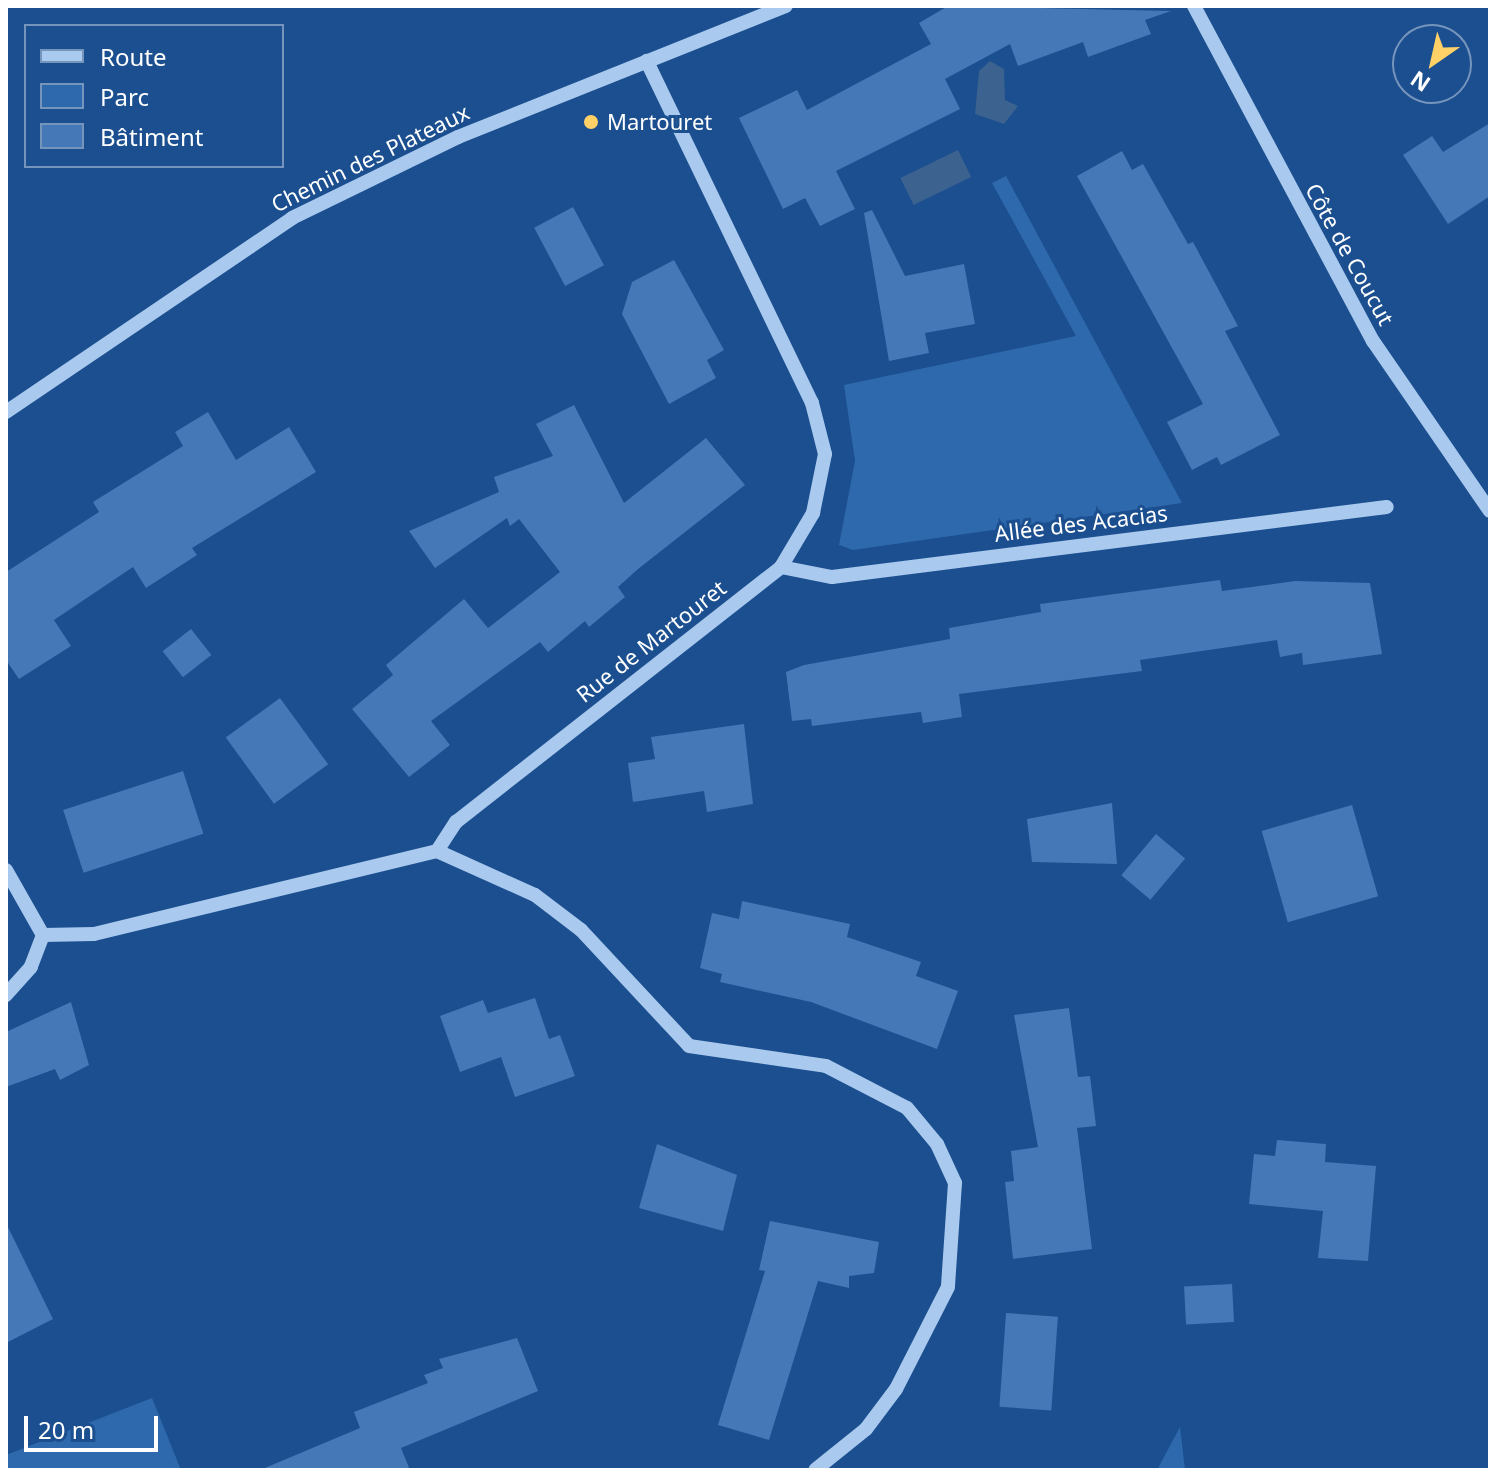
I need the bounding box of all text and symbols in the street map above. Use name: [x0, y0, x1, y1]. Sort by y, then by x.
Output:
legend: [24, 24, 284, 168]
north arrow: [1392, 24, 1472, 104]
text: Route: [100, 40, 166, 73]
text: N: [1404, 65, 1436, 100]
text: Parc: [100, 80, 149, 113]
street label: Chemin des Plateaux: [267, 99, 473, 217]
place label: Martouret: [607, 109, 712, 135]
marker: Martouret: [582, 113, 600, 131]
text: Bâtiment: [100, 120, 203, 153]
street label: Côte de Coucut: [1300, 179, 1400, 329]
street label: Allée des Acacias: [993, 499, 1169, 547]
street label: Rue de Martouret: [571, 574, 731, 708]
scale bar: [28, 1400, 162, 1450]
text: 20 m: [38, 1413, 94, 1446]

